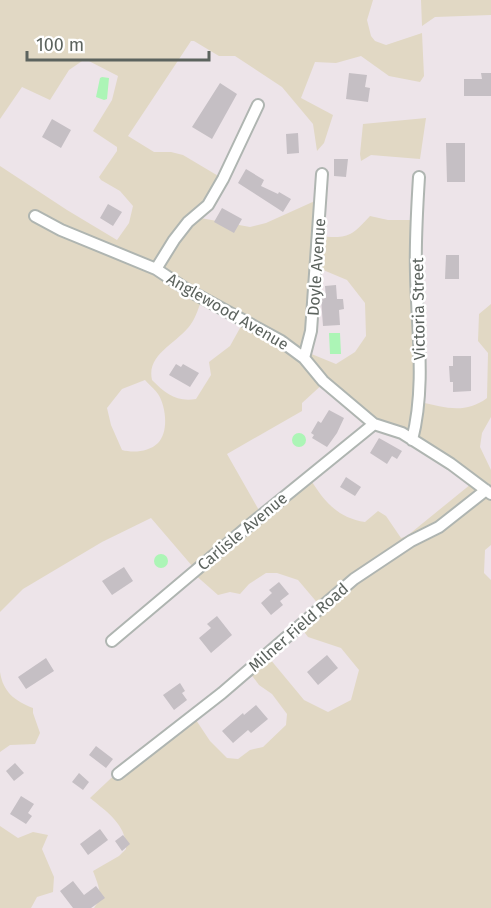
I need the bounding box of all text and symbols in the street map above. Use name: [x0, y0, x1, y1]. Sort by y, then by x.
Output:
scale bar: [27, 24, 208, 62]
text: 100 m: [36, 34, 84, 56]
street label: Doyle Avenue: [304, 217, 329, 317]
street label: Victoria Street: [408, 257, 429, 361]
street label: Anglewood Avenue: [164, 269, 292, 354]
street label: Carlisle Avenue: [194, 488, 291, 574]
street label: Milner Field Road: [245, 579, 352, 676]

